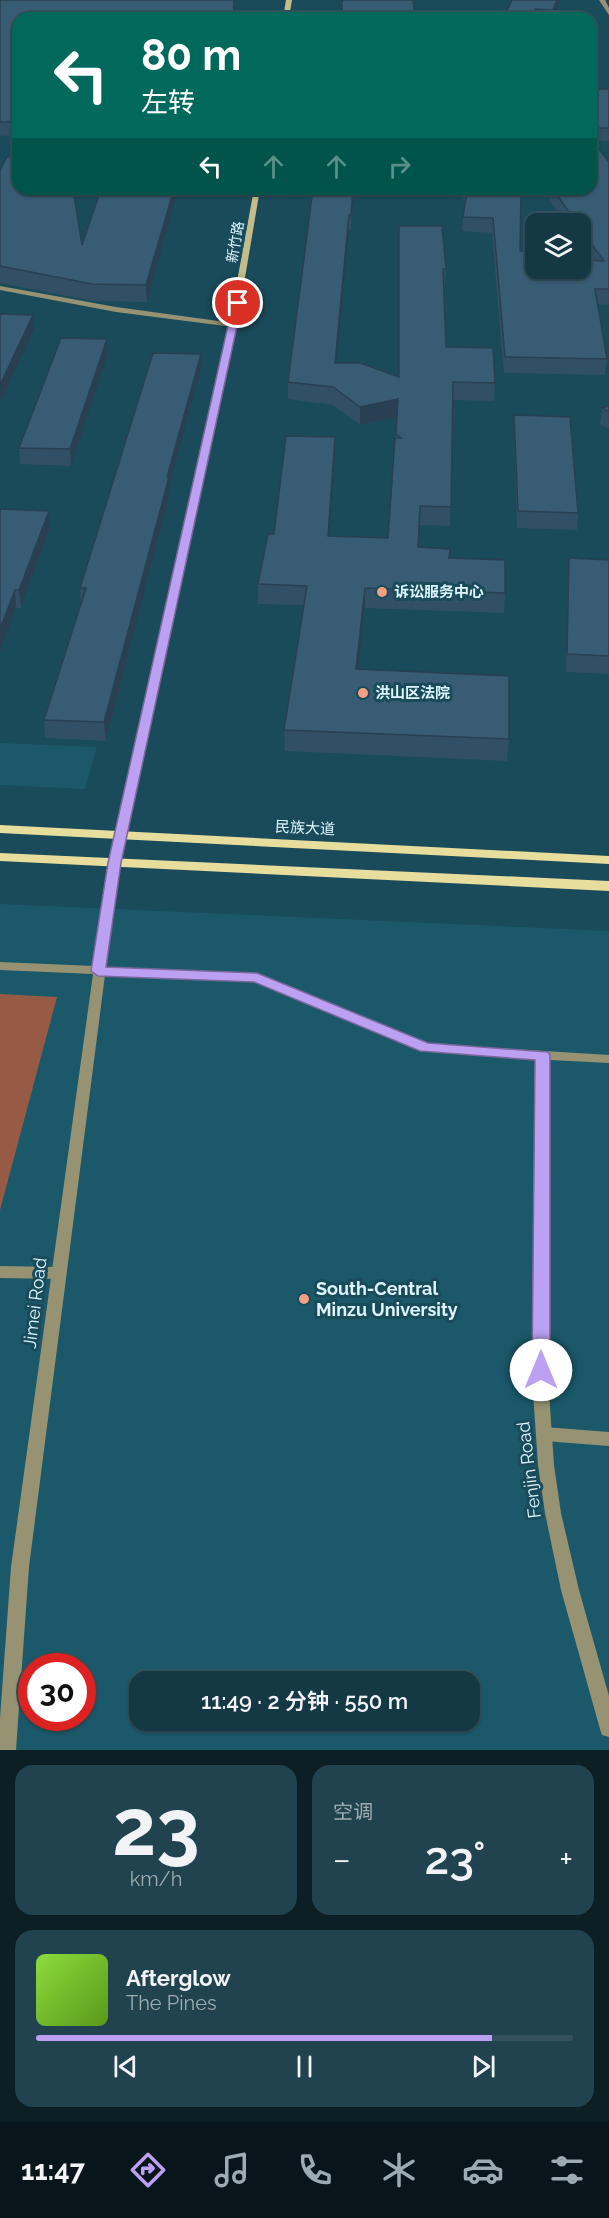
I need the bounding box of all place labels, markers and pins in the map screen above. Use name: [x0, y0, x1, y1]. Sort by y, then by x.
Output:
pin: [212, 277, 263, 328]
place label: 诉讼服务中心: [394, 583, 484, 601]
marker: 诉讼服务中心: [375, 585, 389, 599]
place label: 洪山区法院: [375, 684, 450, 702]
marker: 洪山区法院: [356, 686, 370, 700]
place label: South-Central Minzu University: [316, 1278, 458, 1320]
marker: South-Central Minzu University: [297, 1292, 311, 1306]

